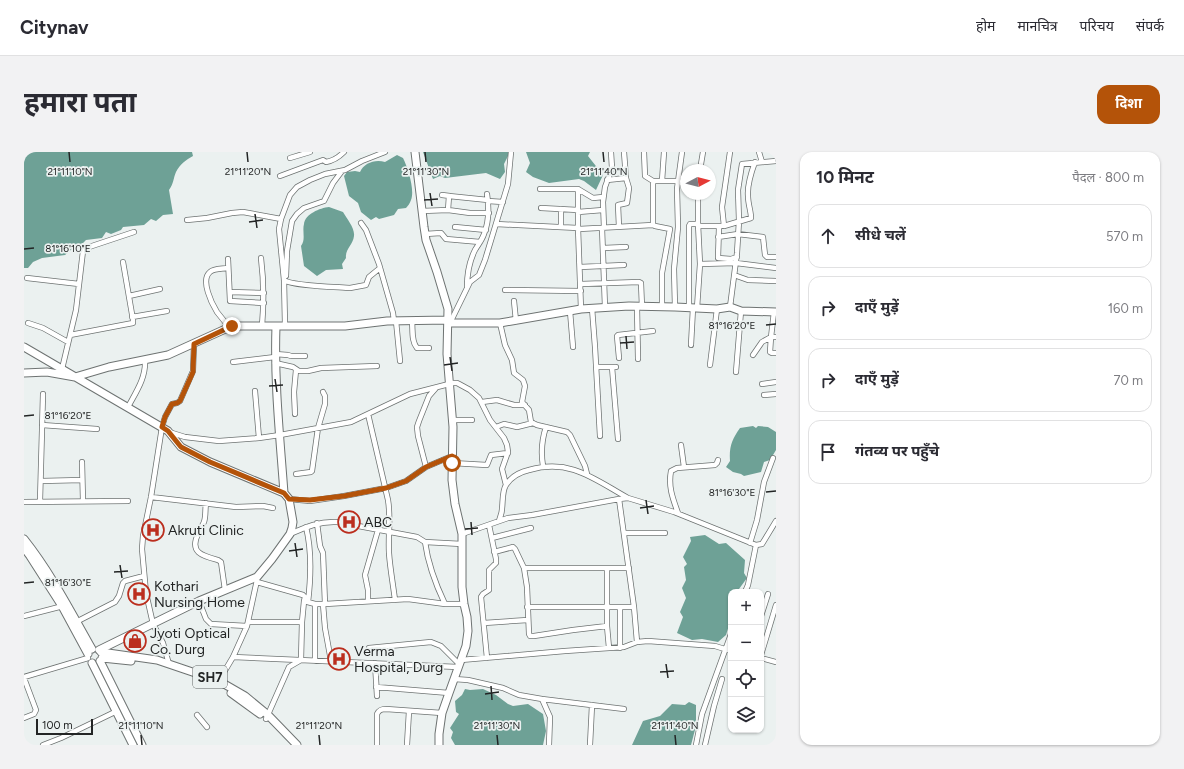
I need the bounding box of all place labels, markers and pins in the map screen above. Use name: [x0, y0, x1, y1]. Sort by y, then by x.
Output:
hospital icon: ABC: [336, 509, 362, 535]
place label: ABC: [364, 514, 392, 531]
hospital icon: Akruti Clinic: [140, 517, 166, 543]
place label: Akruti Clinic: [168, 522, 244, 539]
place label: Kothari Nursing Home: [154, 578, 245, 611]
hospital icon: Kothari Nursing Home: [126, 581, 152, 607]
place label: Jyoti Optical Co. Durg: [150, 625, 230, 658]
shop icon: Jyoti Optical Co. Durg: [122, 628, 148, 654]
place label: Verma Hospital, Durg: [354, 643, 443, 676]
hospital icon: Verma Hospital, Durg: [326, 646, 352, 672]

